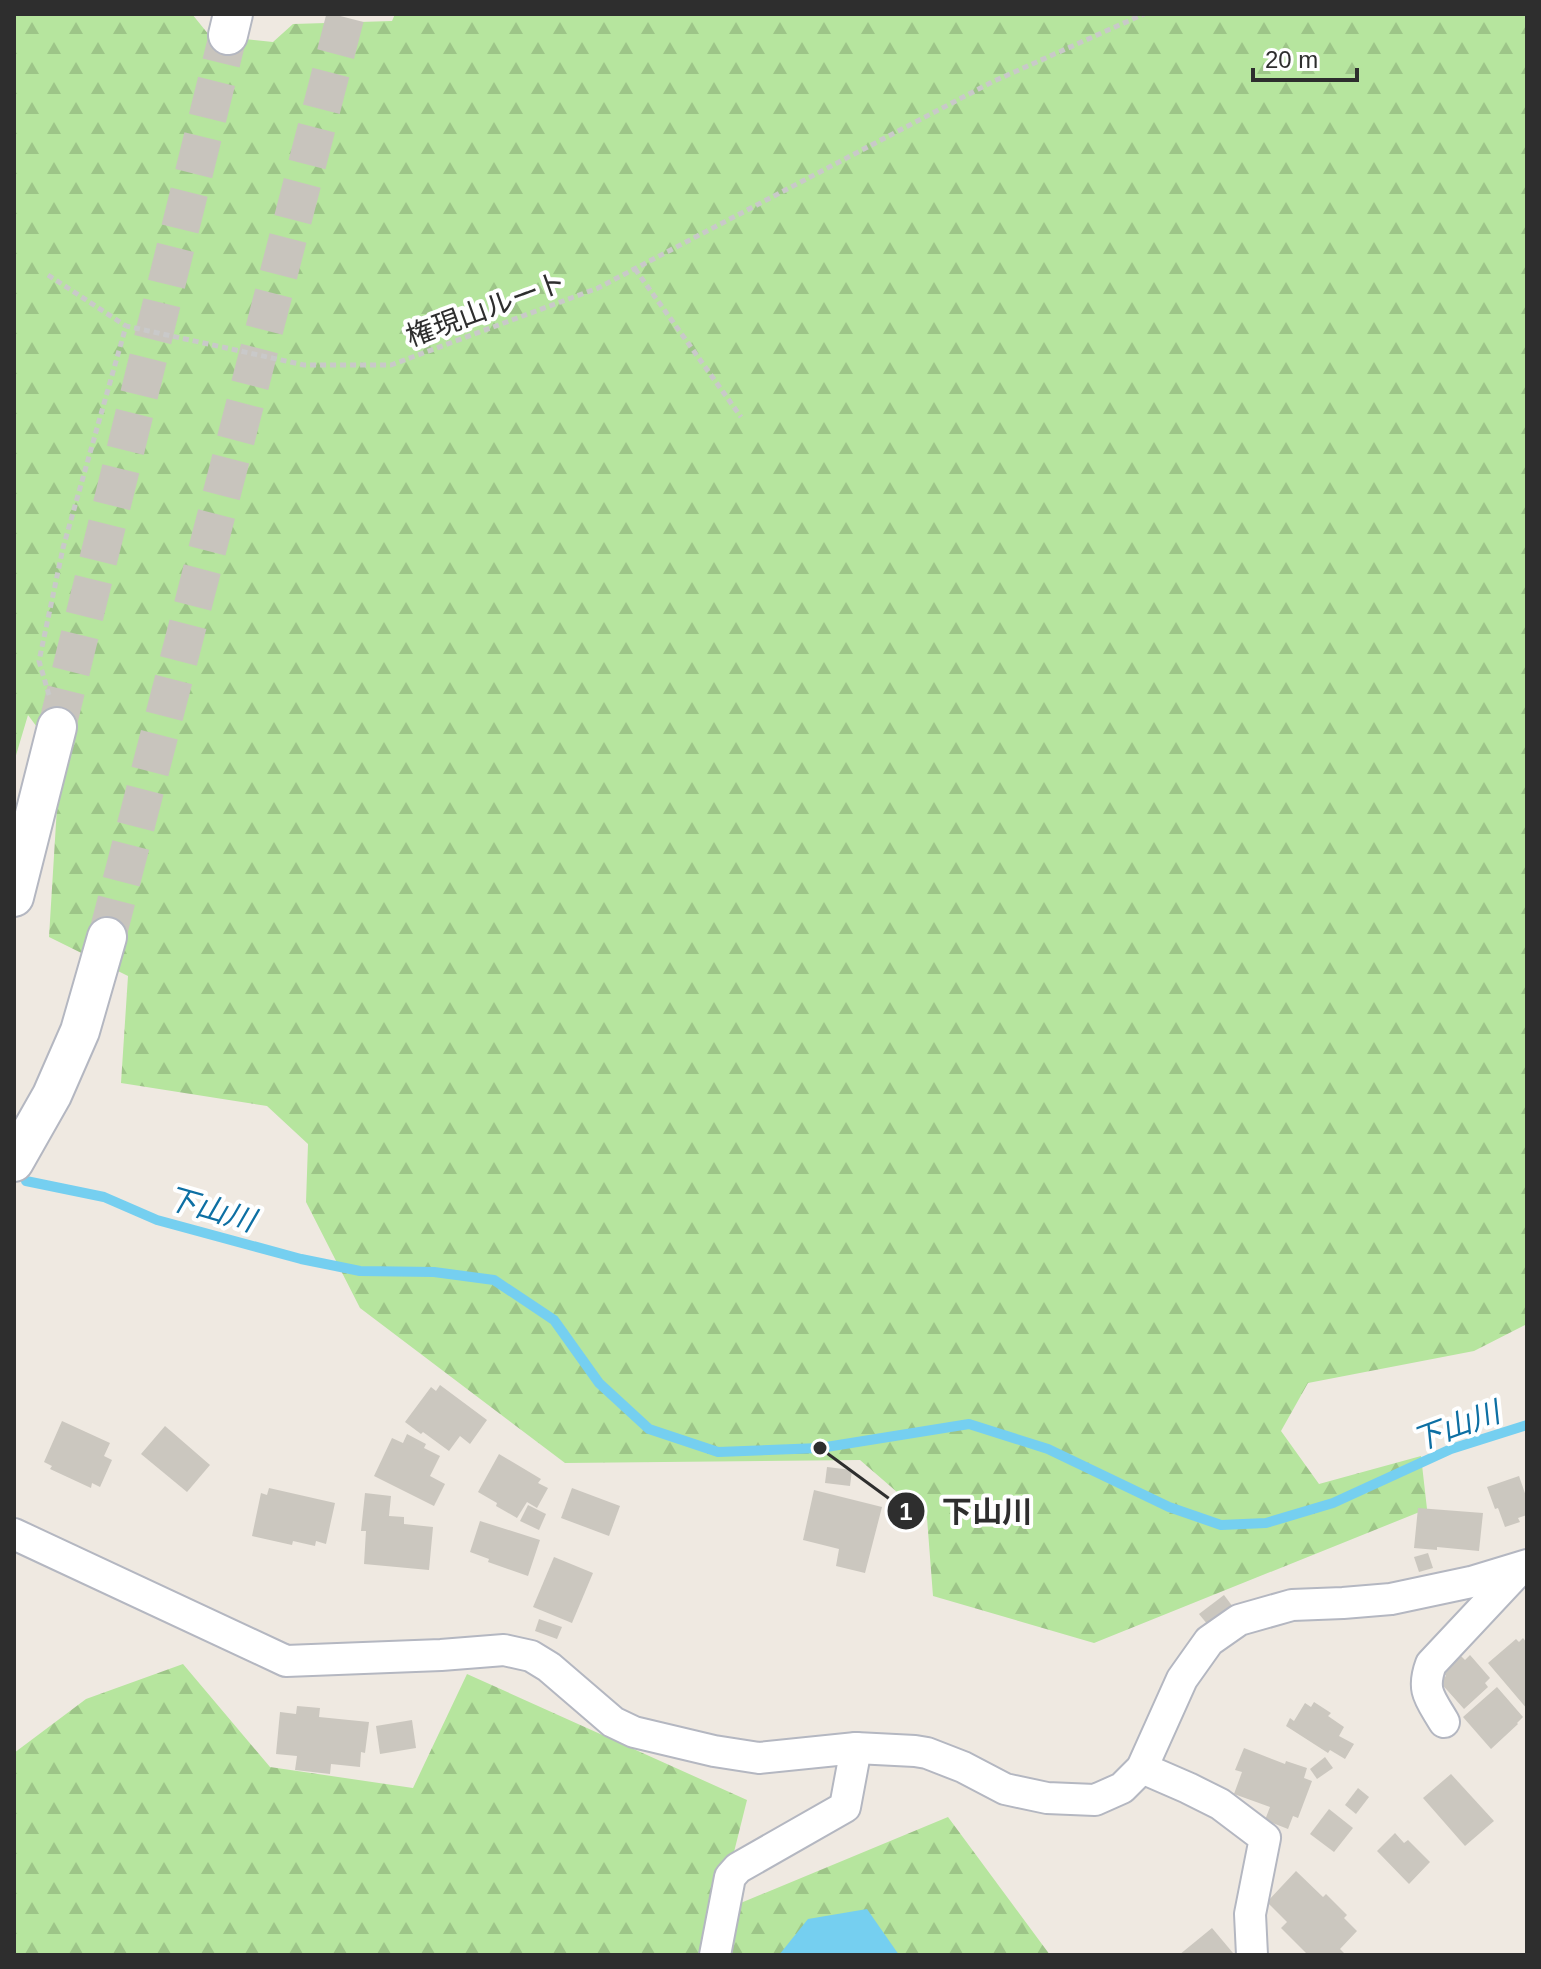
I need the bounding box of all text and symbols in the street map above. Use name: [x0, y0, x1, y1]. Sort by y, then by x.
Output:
scale bar: [1253, 32, 1357, 82]
text: 20 m: [1265, 46, 1318, 73]
street label: 権現山ルート: [402, 266, 570, 352]
water label: 下山川: [163, 1181, 262, 1238]
water label: 下山川: [1408, 1394, 1507, 1457]
callout: 下山川: [886, 1484, 1048, 1538]
text: 下山川: [942, 1495, 1032, 1528]
text: 1: [899, 1498, 913, 1525]

